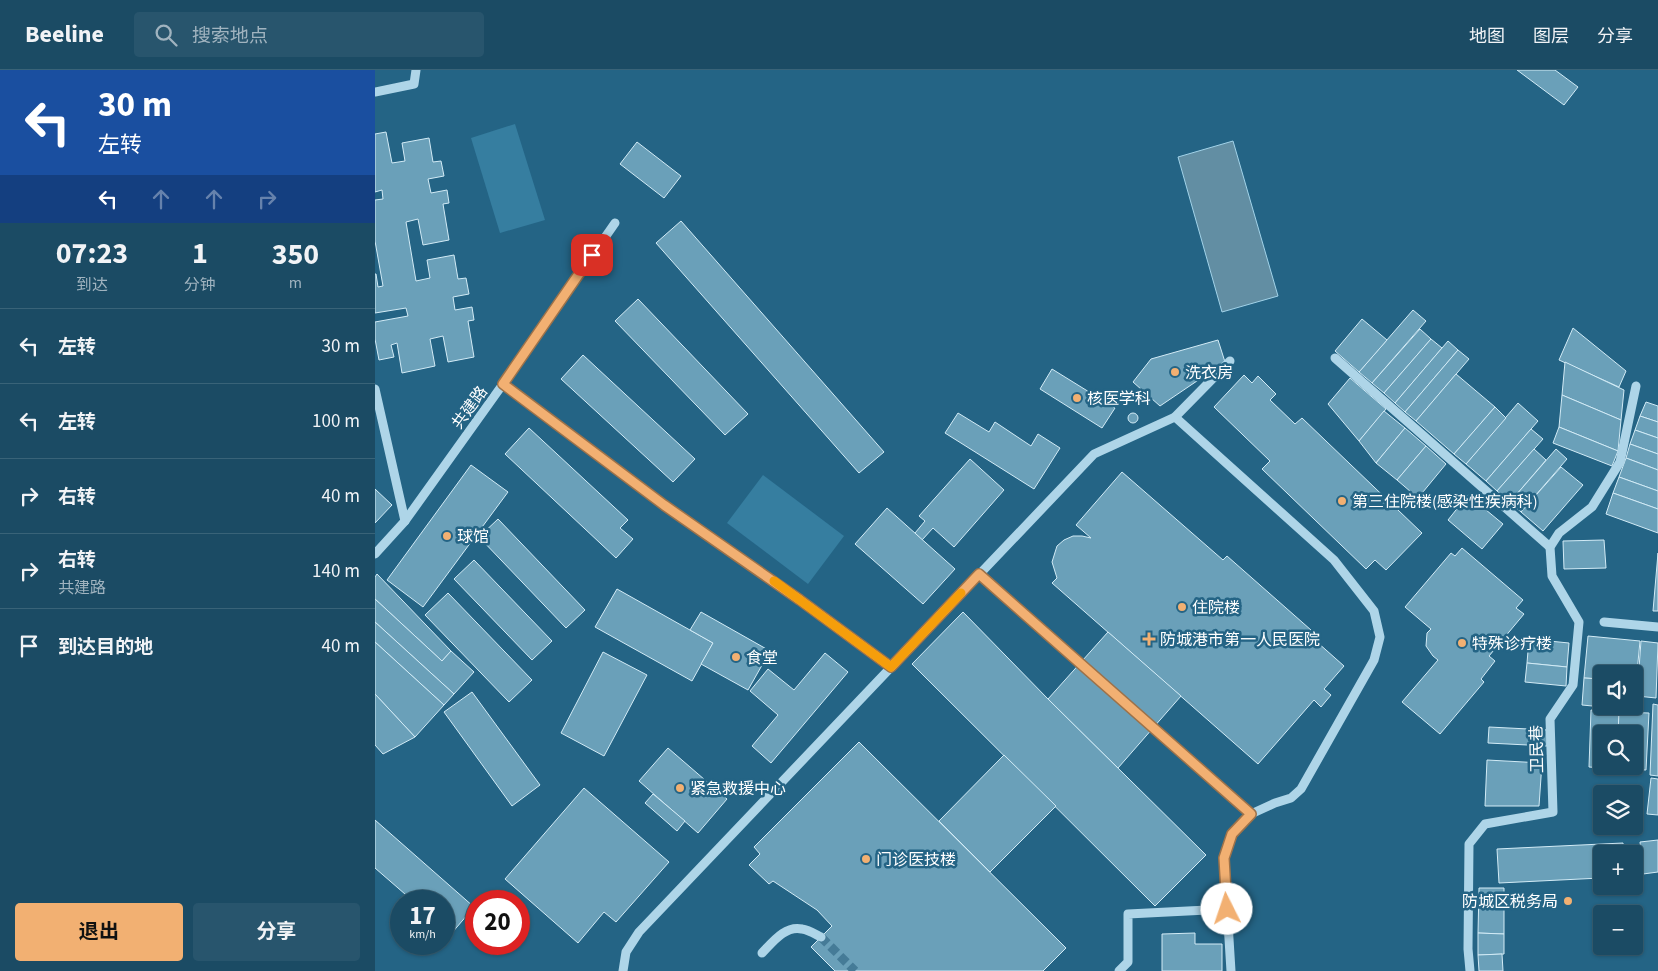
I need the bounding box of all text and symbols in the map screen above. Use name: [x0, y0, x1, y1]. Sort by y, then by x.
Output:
search box: [134, 12, 484, 57]
text: Beeline: [25, 17, 104, 52]
icon: search: [152, 21, 180, 49]
text: 搜索地点: [192, 23, 268, 50]
text: 地图: [1469, 24, 1505, 49]
text: 图层: [1533, 24, 1569, 49]
text: 分享: [1597, 24, 1633, 49]
text: 30 m: [98, 80, 172, 130]
icon: left: [15, 90, 80, 155]
text: 左转: [98, 129, 142, 161]
icon: left: [94, 185, 122, 213]
icon: ahead: [147, 185, 175, 213]
icon: ahead: [200, 185, 228, 213]
icon: right: [253, 185, 281, 213]
text: 07:23: [56, 232, 128, 275]
text: 1: [192, 232, 208, 275]
text: 350: [272, 233, 319, 276]
pin: [571, 234, 613, 276]
icon: arrive: [578, 241, 606, 269]
text: m: [289, 272, 302, 294]
text: 到达: [76, 274, 108, 296]
text: 分钟: [184, 274, 216, 296]
icon: left: [15, 332, 43, 360]
text: 30 m: [322, 333, 360, 360]
text: 左转: [58, 334, 96, 361]
place label: 洗衣房: [1185, 362, 1233, 384]
marker: 洗衣房: [1169, 366, 1181, 378]
street label: 共建路: [447, 382, 493, 433]
place label: 核医学科: [1087, 388, 1151, 410]
marker: 核医学科: [1071, 392, 1083, 404]
icon: left: [15, 407, 43, 435]
text: 100 m: [312, 408, 360, 435]
text: 左转: [58, 409, 96, 436]
icon: right: [15, 482, 43, 510]
text: 40 m: [322, 483, 360, 510]
text: 右转: [58, 484, 96, 511]
place label: 第三住院楼(感染性疾病科): [1352, 491, 1538, 513]
marker: 第三住院楼(感染性疾病科): [1336, 495, 1348, 507]
place label: 球馆: [457, 526, 489, 548]
marker: 球馆: [441, 530, 453, 542]
text: 右转: [58, 547, 96, 574]
icon: right: [15, 557, 43, 585]
text: 140 m: [312, 558, 360, 585]
text: 共建路: [58, 577, 106, 599]
place label: 住院楼: [1192, 597, 1240, 619]
marker: 住院楼: [1176, 601, 1188, 613]
place label: 防城港市第一人民医院: [1160, 629, 1320, 651]
icon: arrive: [15, 632, 43, 660]
marker: 防城港市第一人民医院: [1142, 632, 1156, 646]
text: 40 m: [322, 633, 360, 660]
place label: 特殊诊疗楼: [1472, 633, 1552, 655]
text: 到达目的地: [58, 634, 153, 661]
marker: 特殊诊疗楼: [1456, 637, 1468, 649]
place label: 食堂: [746, 647, 778, 669]
marker: 食堂: [730, 651, 742, 663]
map controls: [1593, 665, 1643, 955]
button: sound: [1593, 665, 1643, 715]
street label: 卫民巷: [1526, 725, 1548, 773]
button: search: [1593, 725, 1643, 775]
place label: 紧急救援中心: [690, 778, 786, 800]
marker: 紧急救援中心: [674, 782, 686, 794]
button: layers: [1593, 785, 1643, 835]
button: +: [1593, 845, 1643, 895]
place label: 门诊医技楼: [876, 849, 956, 871]
marker: 门诊医技楼: [860, 853, 872, 865]
position arrow: [1200, 882, 1252, 934]
speed limit sign: 20: [465, 890, 530, 955]
place label: 防城区税务局: [1462, 891, 1558, 913]
marker: 防城区税务局: [1562, 895, 1574, 907]
text: 17: [409, 898, 436, 934]
button: 退出: [15, 903, 183, 961]
button: 分享: [193, 903, 360, 961]
button: −: [1593, 905, 1643, 955]
text: km/h: [409, 926, 436, 943]

